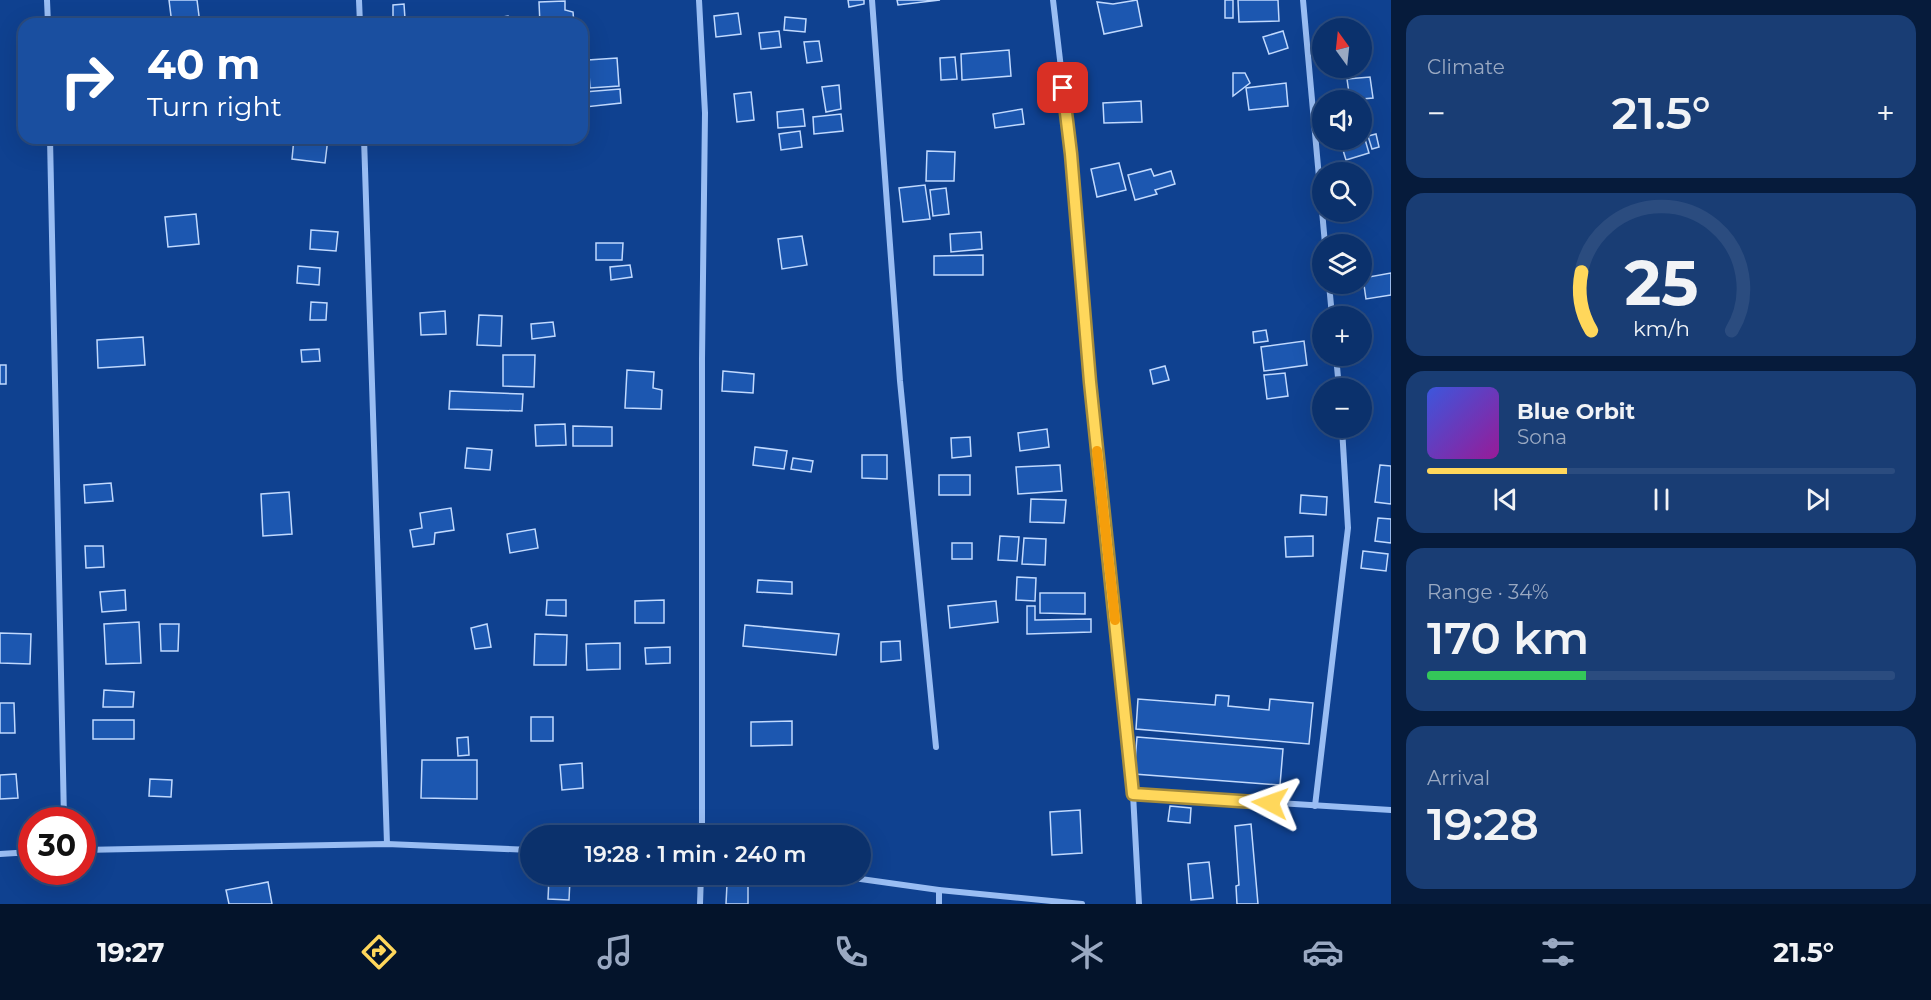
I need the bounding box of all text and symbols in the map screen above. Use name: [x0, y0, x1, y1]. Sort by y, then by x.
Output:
north arrow: [1312, 18, 1372, 78]
map controls: [1312, 18, 1372, 438]
text: 40 m: [147, 38, 260, 90]
icon: right: [48, 42, 126, 120]
text: Climate: [1427, 55, 1505, 79]
pin: [1037, 62, 1088, 113]
icon: arrive: [1046, 71, 1079, 104]
text: 21.5°: [1611, 85, 1711, 140]
text: Turn right: [147, 90, 282, 123]
button: sound: [1312, 90, 1372, 150]
text: −: [1427, 93, 1446, 133]
text: +: [1876, 93, 1895, 133]
button: search: [1312, 162, 1372, 222]
button: layers: [1312, 234, 1372, 294]
text: 25: [1624, 245, 1698, 321]
button: +: [1312, 306, 1372, 366]
text: km/h: [1632, 316, 1690, 342]
button: −: [1312, 378, 1372, 438]
text: Blue Orbit: [1517, 398, 1635, 425]
text: Sona: [1517, 425, 1567, 449]
icon: previous: [1489, 483, 1522, 516]
icon: pause: [1645, 483, 1678, 516]
icon: next: [1801, 483, 1834, 516]
text: Range · 34%: [1427, 580, 1548, 604]
text: 170 km: [1427, 610, 1589, 665]
text: Arrival: [1427, 766, 1490, 790]
position arrow: [1238, 771, 1302, 835]
text: 19:28: [1427, 796, 1539, 851]
speed limit sign: 30: [18, 807, 96, 885]
text: 19:28 · 1 min · 240 m: [585, 841, 807, 868]
icon: directions: [358, 931, 400, 973]
icon: music: [594, 931, 636, 973]
icon: phone: [830, 931, 872, 973]
icon: climate: [1066, 931, 1108, 973]
icon: car: [1302, 931, 1344, 973]
icon: filters: [1537, 931, 1579, 973]
text: 19:27: [97, 936, 164, 969]
text: 21.5°: [1773, 936, 1834, 969]

